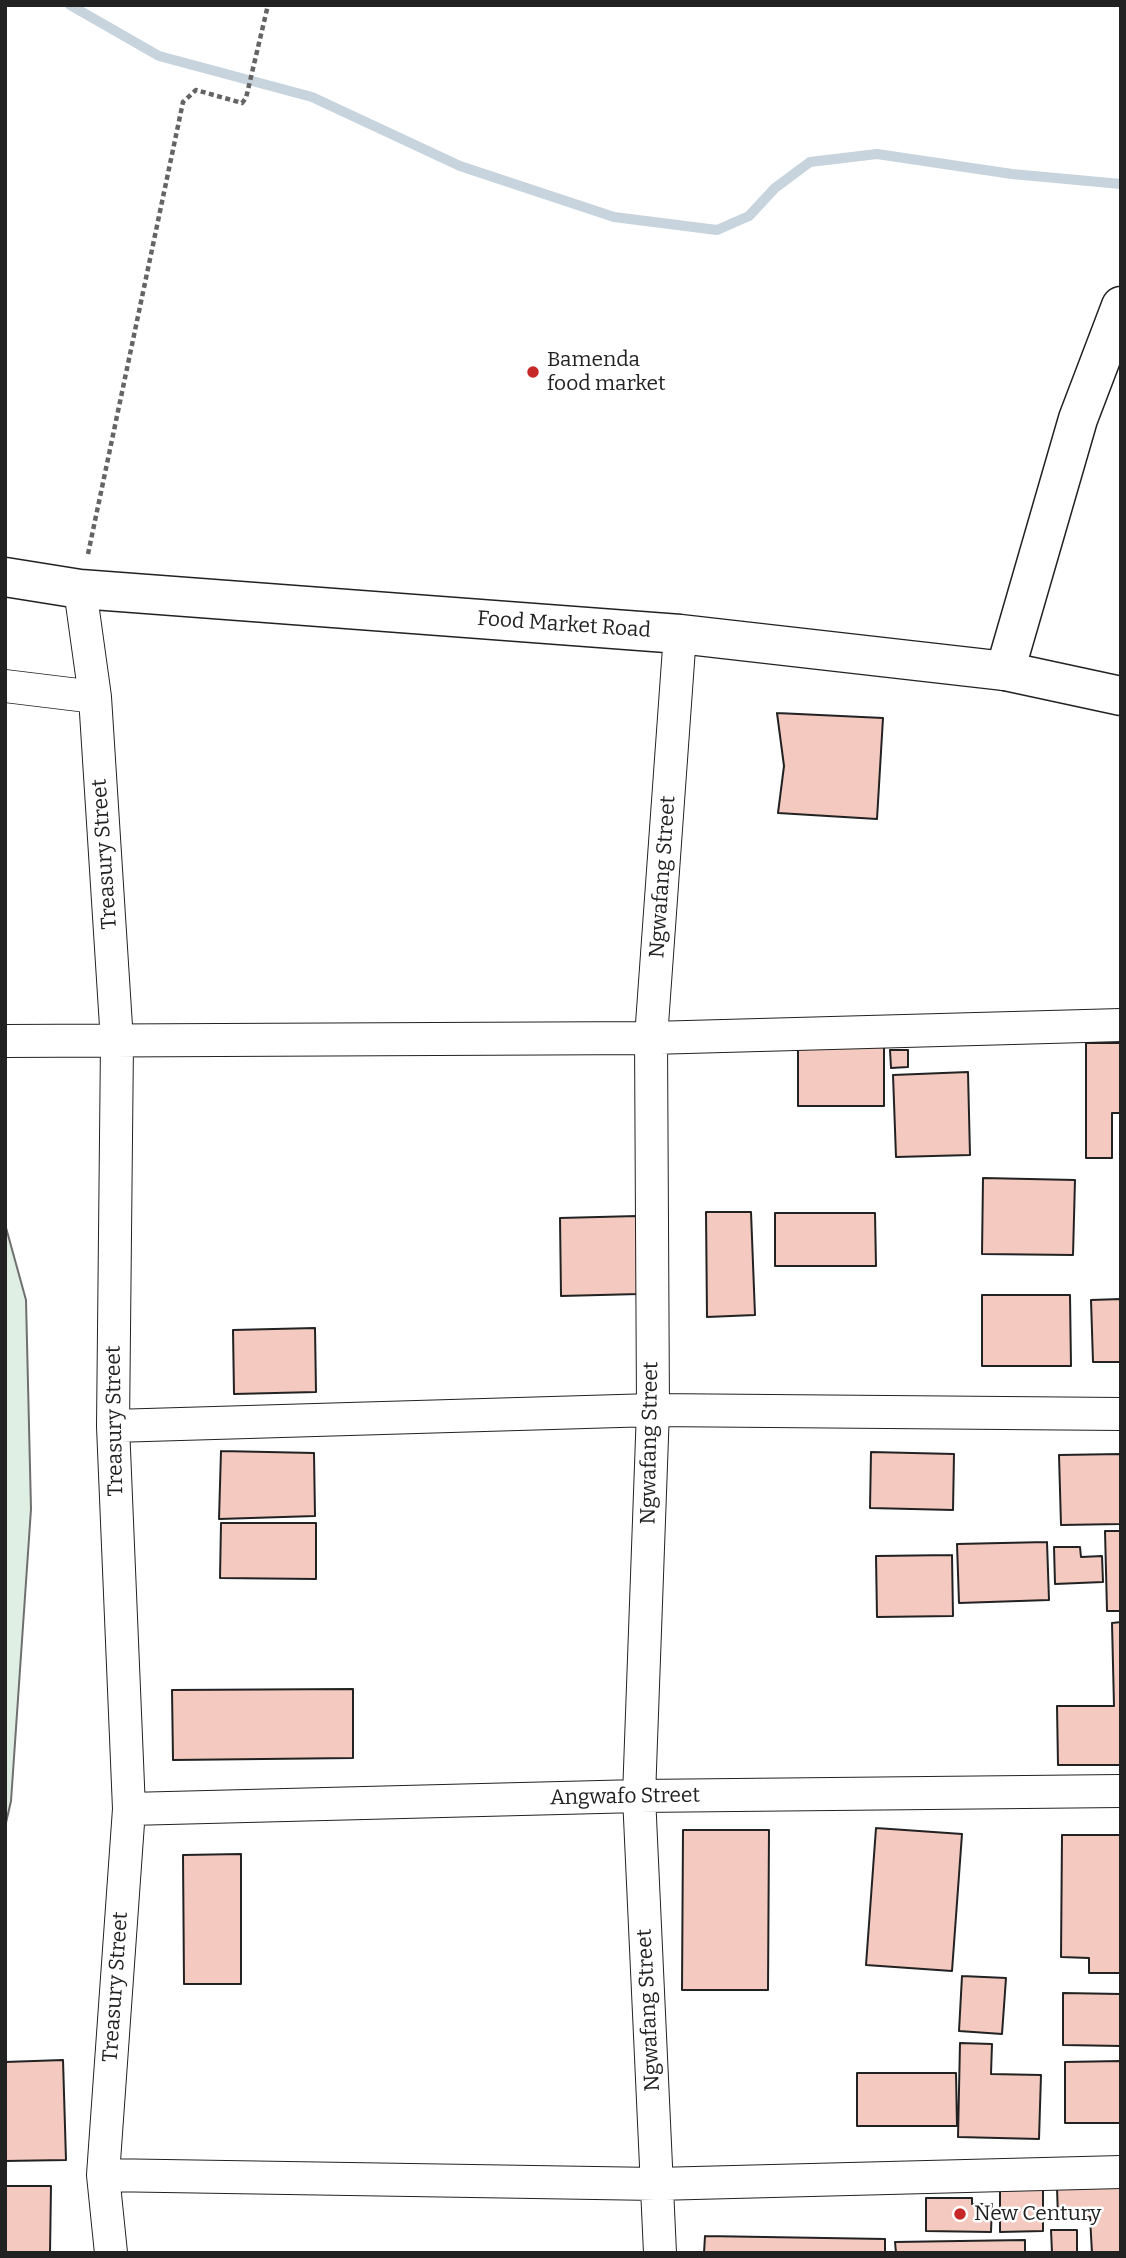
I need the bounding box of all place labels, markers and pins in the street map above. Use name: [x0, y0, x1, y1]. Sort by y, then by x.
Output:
place label: Bamenda food market: [547, 347, 666, 397]
marker: Bamenda food market: [525, 364, 541, 380]
place label: New Century: [974, 2201, 1101, 2227]
marker: New Century: [952, 2206, 968, 2222]

